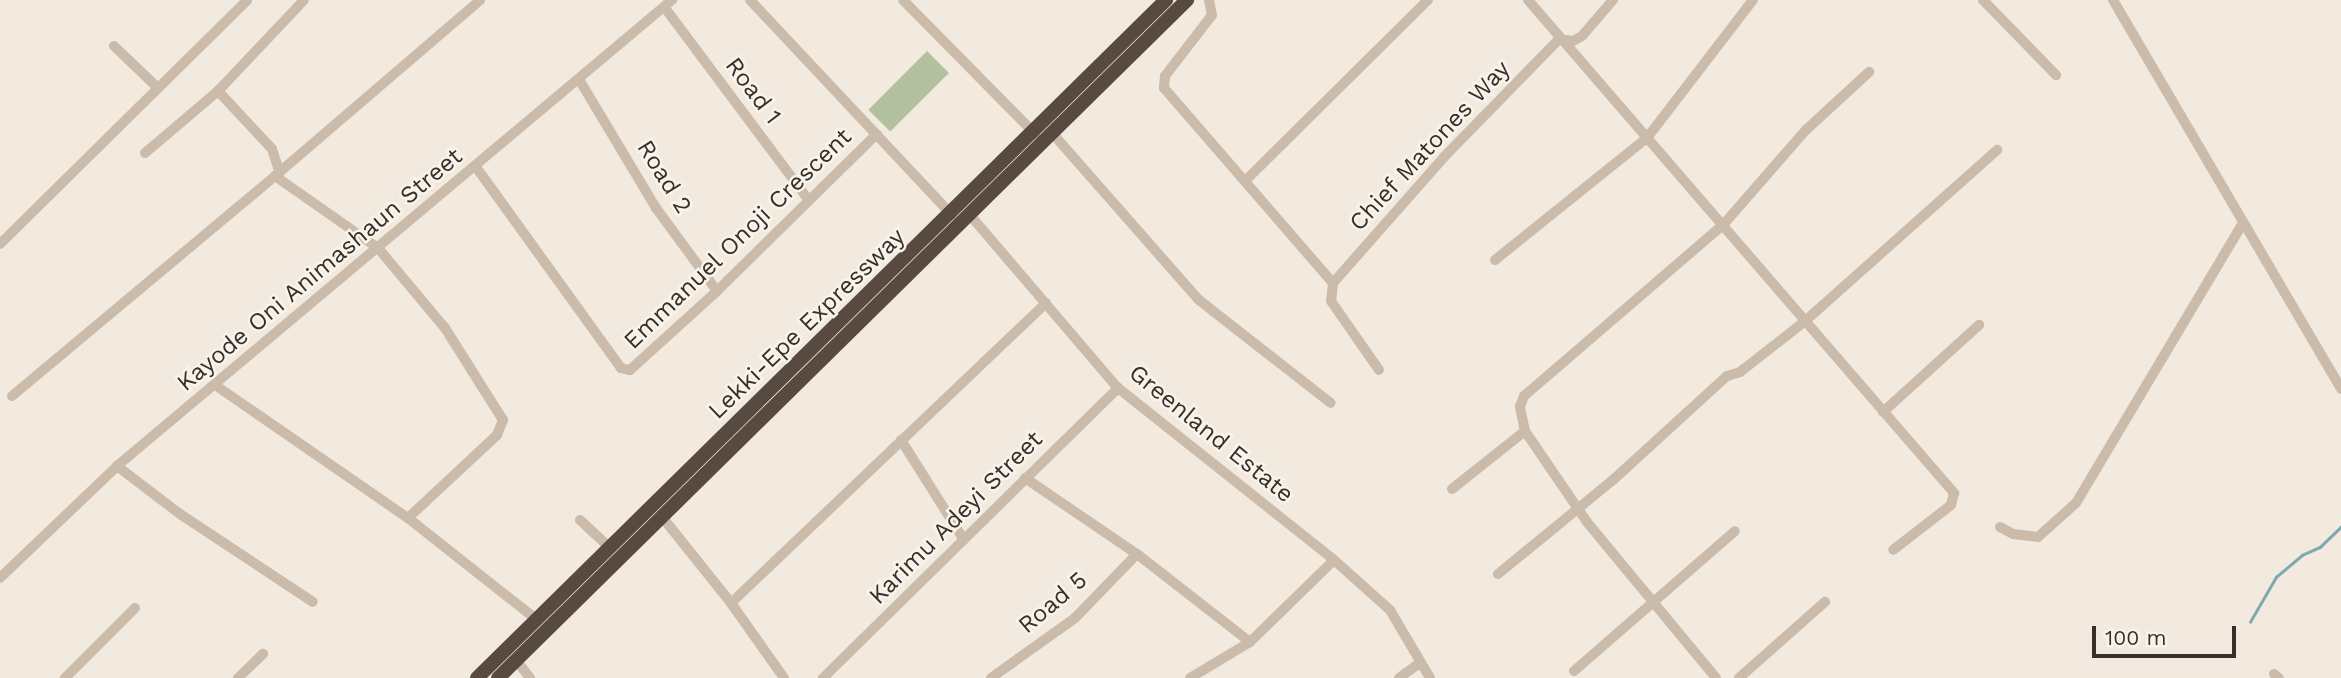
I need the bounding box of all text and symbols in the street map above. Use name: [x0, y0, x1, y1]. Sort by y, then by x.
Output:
street label: Road 1: [719, 52, 787, 130]
street label: Chief Matones Way: [1343, 54, 1517, 238]
street label: Emmanuel Onoji Crescent: [618, 122, 858, 356]
street label: Road 2: [630, 135, 698, 219]
street label: Kayode Oni Animashaun Street: [171, 142, 469, 398]
street label: Lekki-Epe Expressway: [703, 223, 911, 425]
street label: Greenland Estate: [1123, 359, 1299, 509]
street label: Karimu Adeyi Street: [863, 425, 1049, 611]
street label: Road 5: [1013, 566, 1093, 640]
scale bar: [2096, 612, 2240, 656]
text: 100 m: [2105, 625, 2167, 650]

